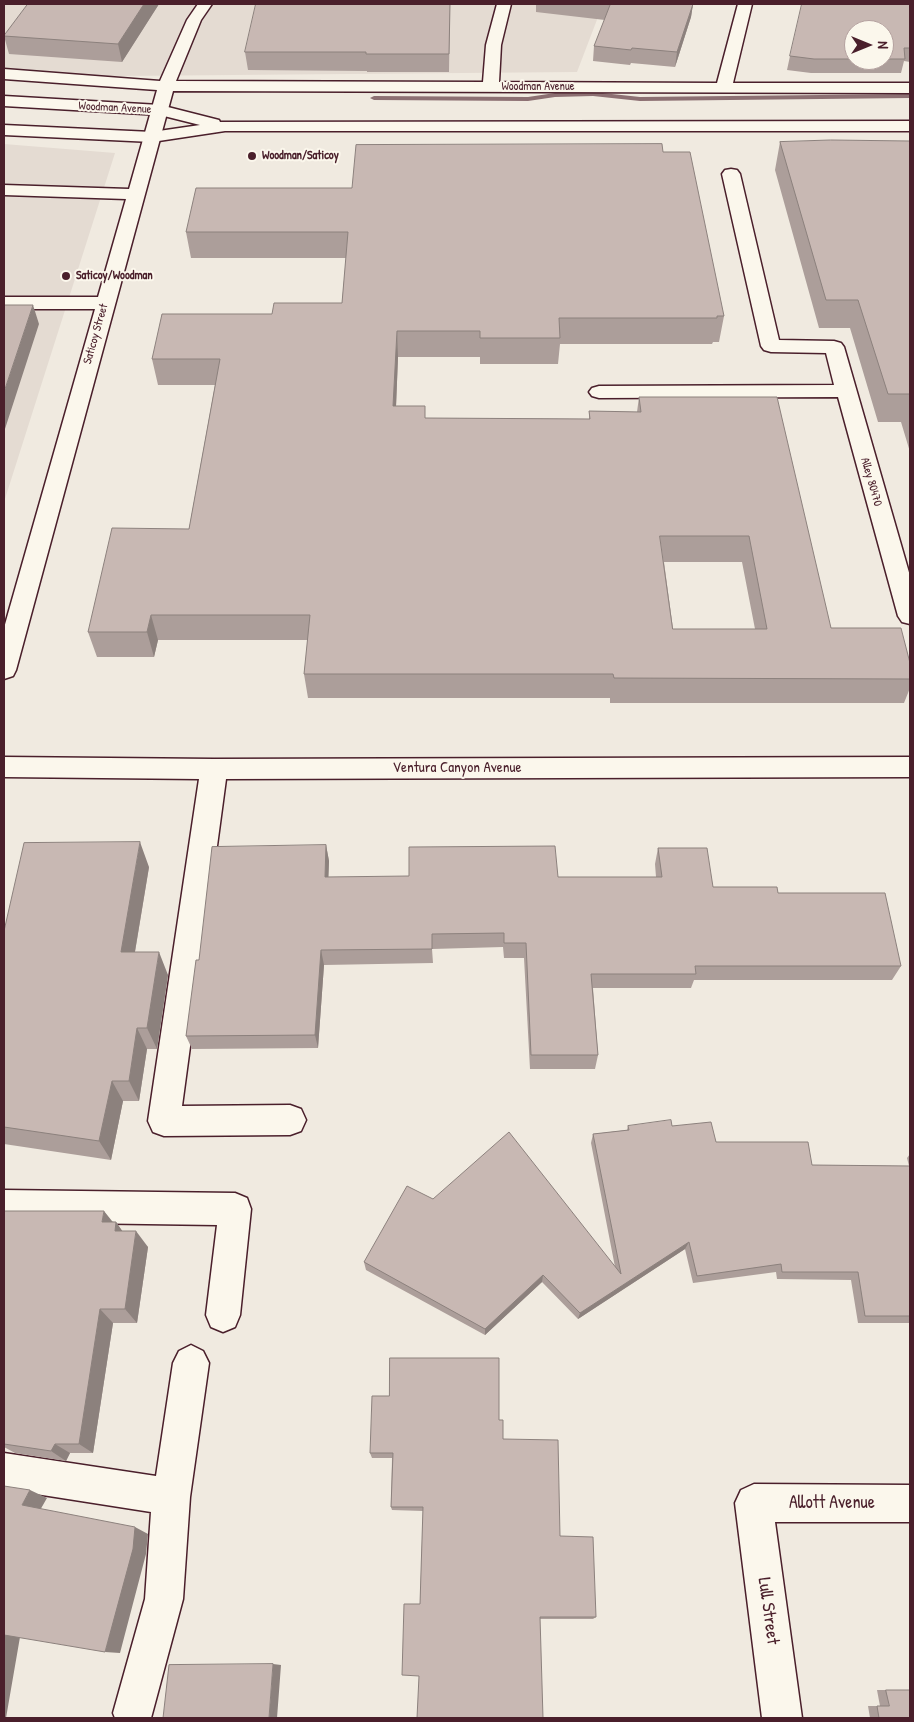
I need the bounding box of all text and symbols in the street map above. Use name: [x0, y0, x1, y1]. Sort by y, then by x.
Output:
north arrow: [844, 20, 894, 70]
text: N: [874, 41, 893, 49]
street label: Woodman Avenue: [501, 80, 575, 94]
street label: Woodman Avenue: [78, 99, 152, 117]
place label: Woodman/Saticoy: [262, 149, 339, 163]
marker: Woodman/Saticoy: [246, 150, 258, 162]
place label: Saticoy/Woodman: [76, 269, 153, 283]
marker: Saticoy/Woodman: [60, 270, 72, 282]
street label: Saticoy Street: [80, 302, 112, 366]
street label: Alley 80470: [857, 456, 885, 508]
street label: Ventura Canyon Avenue: [393, 759, 521, 777]
street label: Allott Avenue: [789, 1492, 875, 1514]
street label: Lull Street: [753, 1576, 783, 1646]

